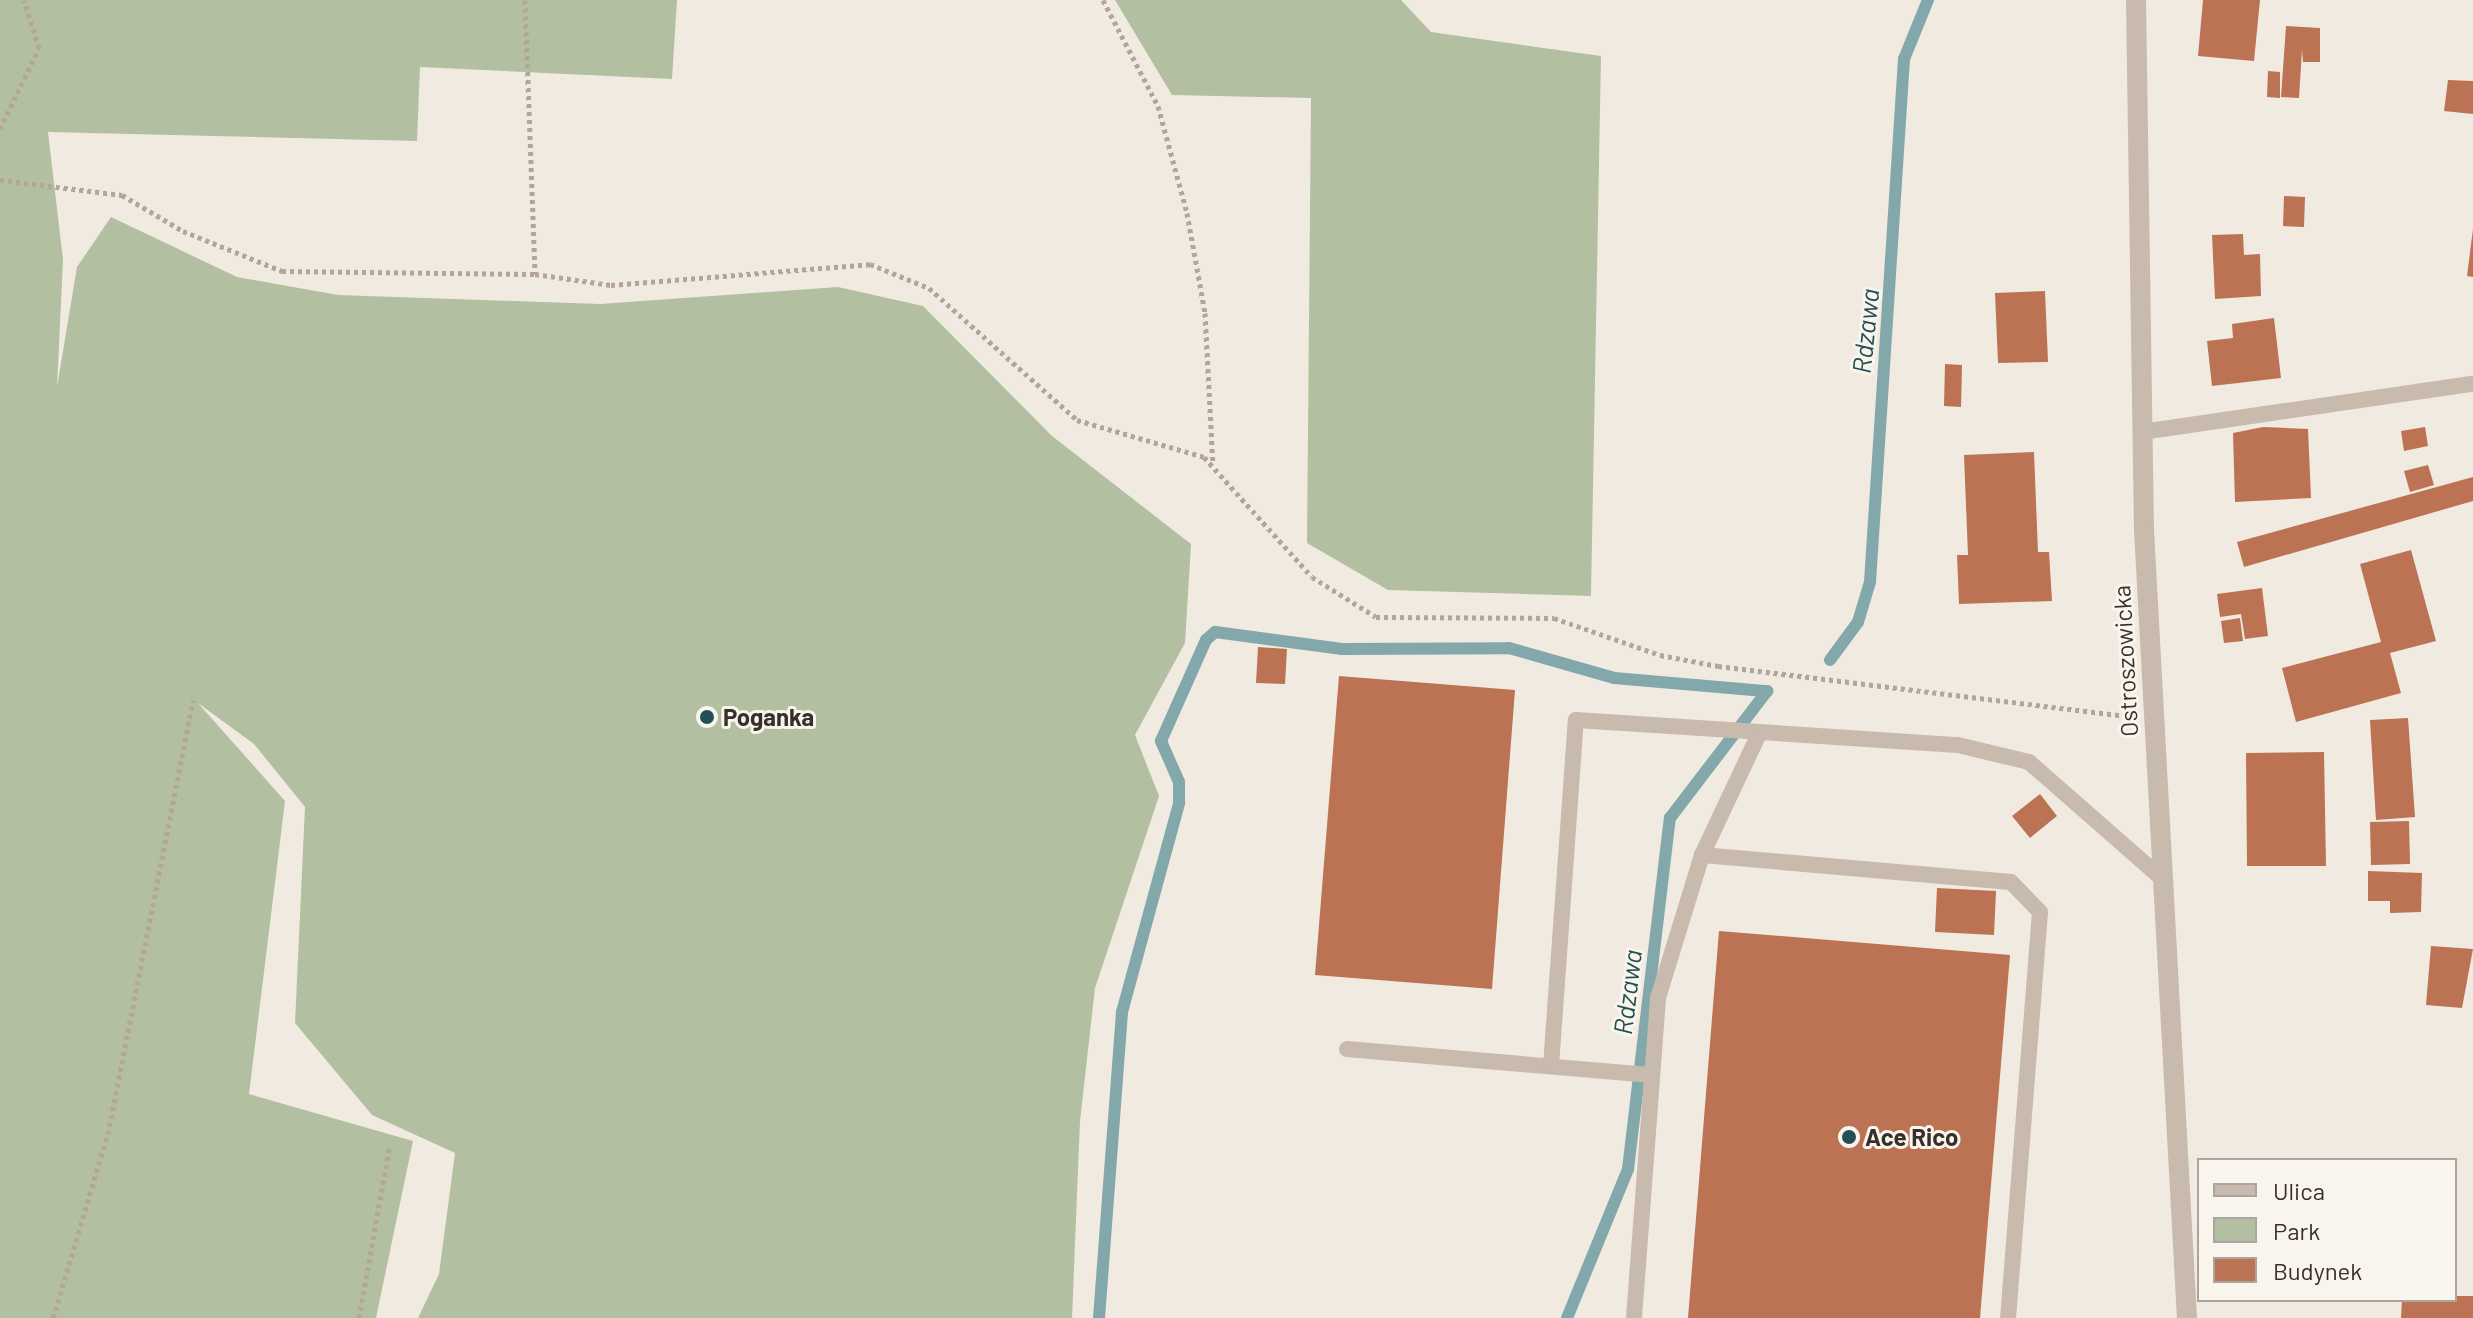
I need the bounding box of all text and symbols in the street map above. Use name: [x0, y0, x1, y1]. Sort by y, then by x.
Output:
water label: Rdzawa: [1845, 287, 1885, 375]
street label: Ostroszowicka: [2107, 585, 2143, 737]
place label: Poganka: [723, 703, 814, 731]
marker: Poganka: [698, 708, 716, 726]
water label: Rdzawa: [1606, 948, 1648, 1036]
place label: Ace Rico: [1865, 1123, 1958, 1151]
marker: Ace Rico: [1840, 1128, 1858, 1146]
legend: [2197, 1158, 2457, 1302]
text: Ulica: [2273, 1176, 2325, 1205]
text: Park: [2273, 1216, 2320, 1245]
text: Budynek: [2273, 1256, 2362, 1285]

